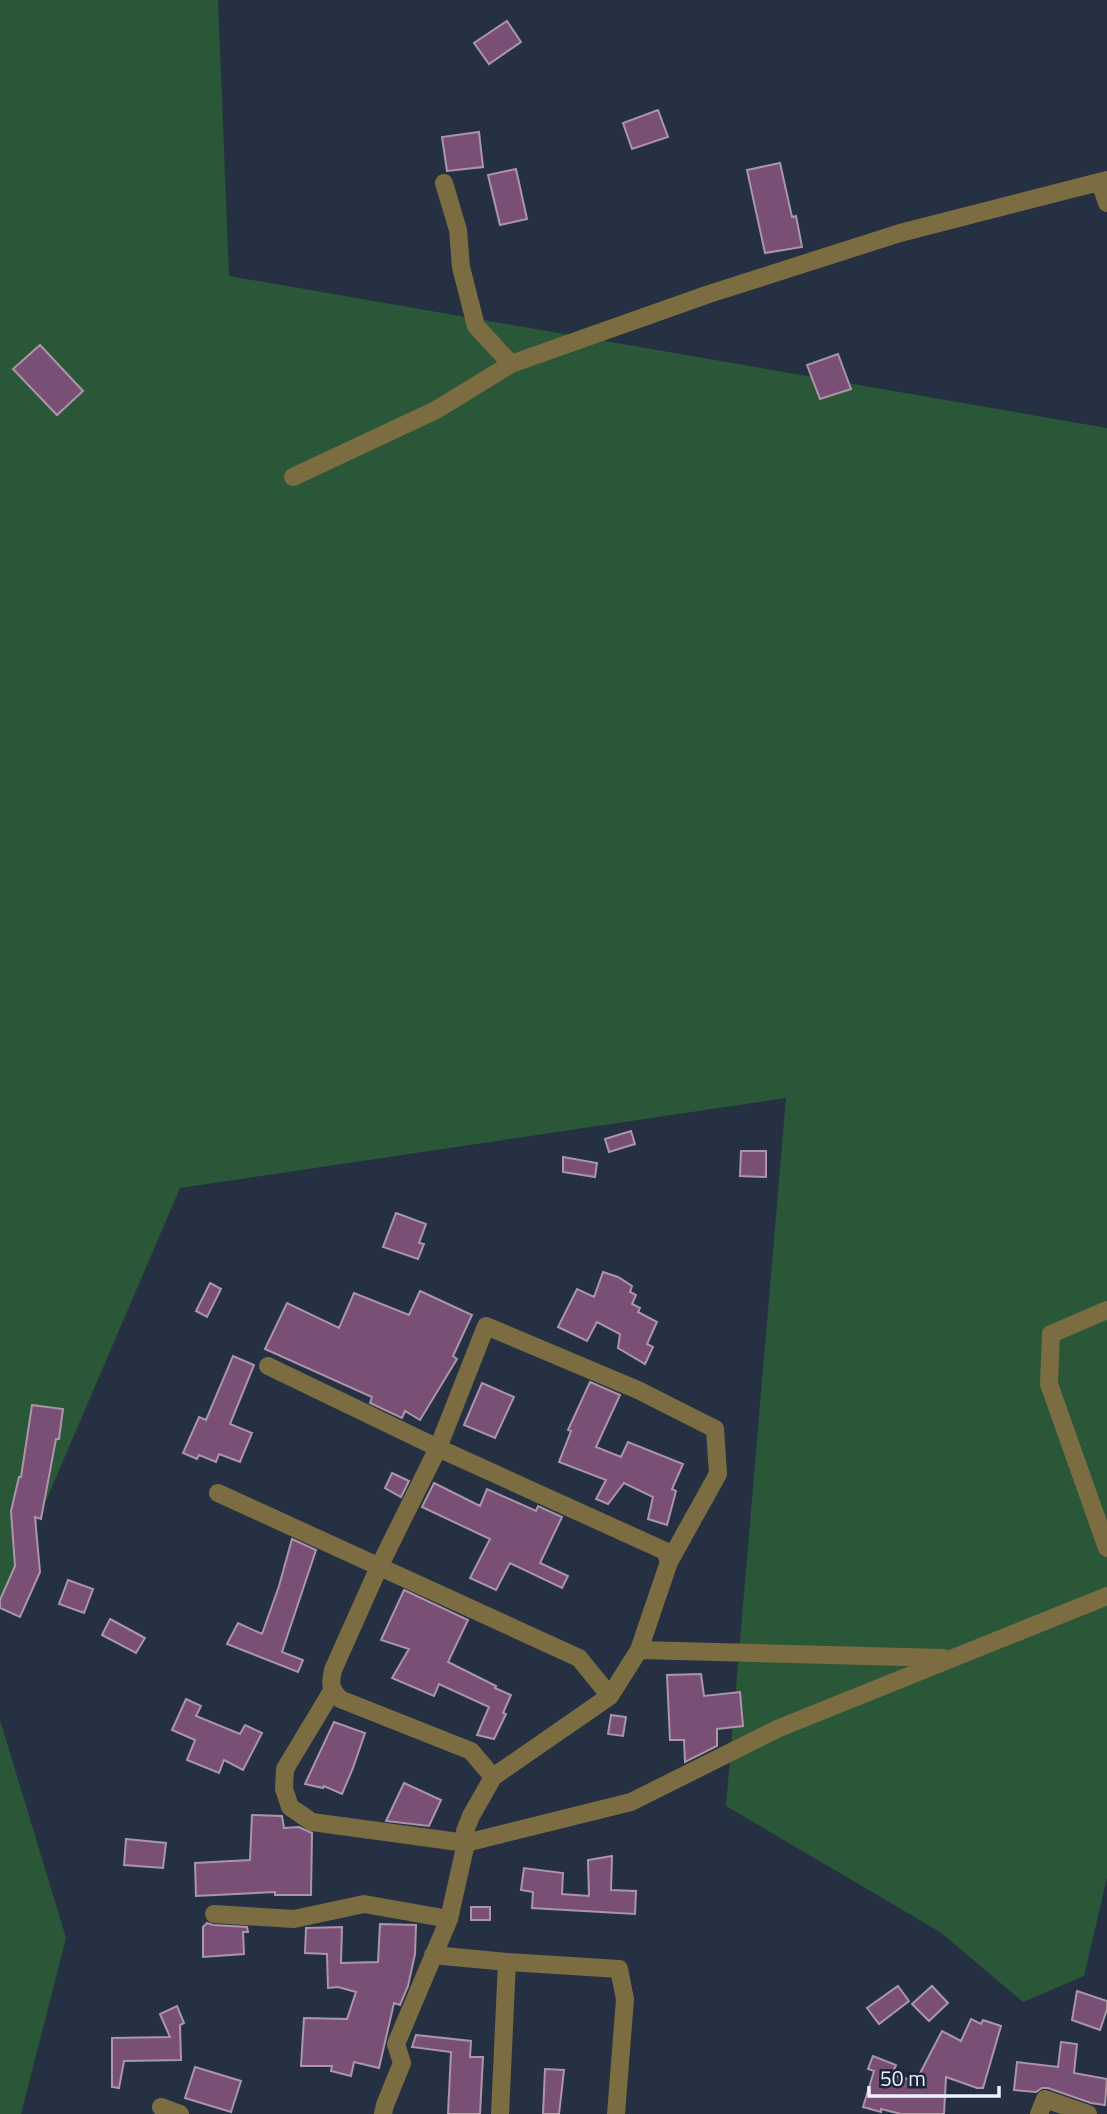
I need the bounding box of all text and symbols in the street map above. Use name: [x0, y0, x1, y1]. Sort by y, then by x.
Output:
scale bar: [869, 2054, 998, 2098]
text: 50 m: [880, 2062, 926, 2094]

